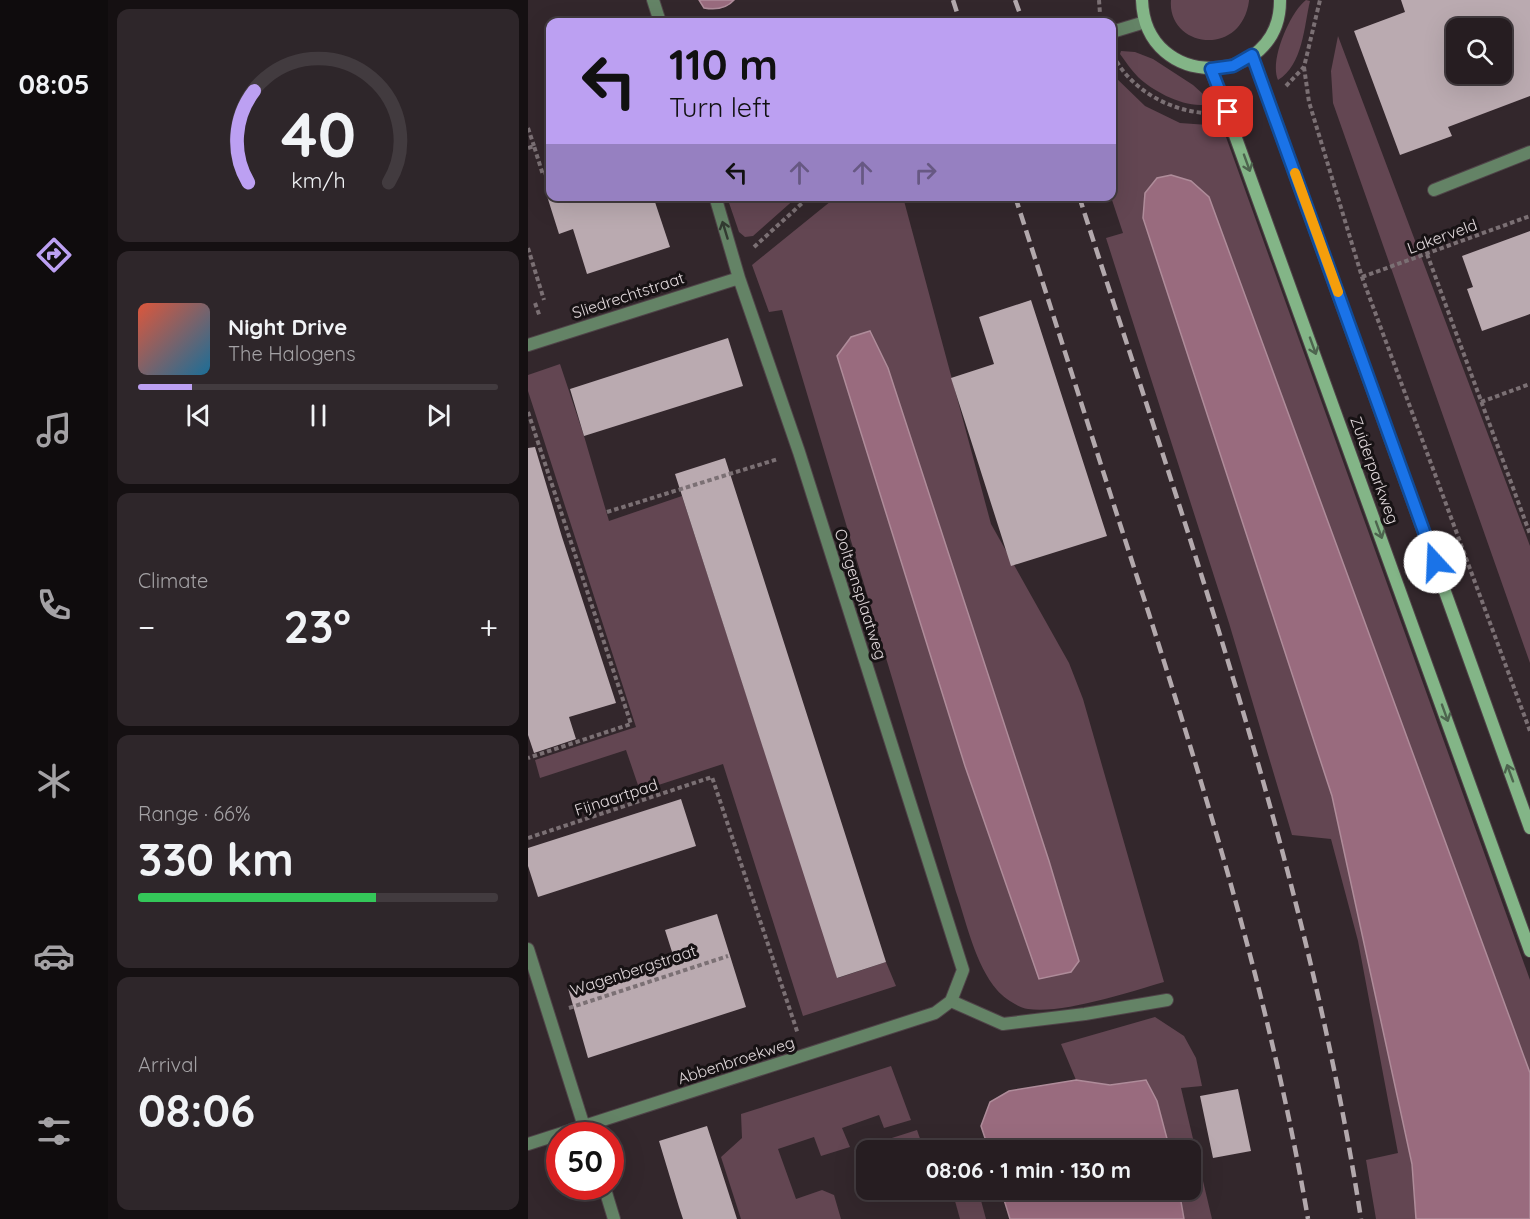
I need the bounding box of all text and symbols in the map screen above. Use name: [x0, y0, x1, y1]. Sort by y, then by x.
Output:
map controls: [1446, 18, 1512, 84]
button: search: [1446, 18, 1512, 84]
text: 110 m: [669, 38, 778, 91]
icon: left: [570, 42, 648, 120]
text: 08:05: [19, 67, 89, 101]
pin: [1202, 86, 1253, 137]
text: Turn left: [669, 90, 771, 124]
text: 40: [280, 95, 355, 173]
icon: arrive: [1211, 95, 1244, 128]
one-way arrow: [1242, 153, 1253, 172]
icon: left: [720, 156, 753, 189]
icon: ahead: [783, 156, 816, 189]
icon: ahead: [846, 156, 879, 189]
icon: right: [909, 156, 942, 189]
text: km/h: [291, 167, 345, 193]
street label: Lakerveld: [1404, 214, 1480, 258]
one-way arrow: [719, 221, 730, 240]
icon: directions: [33, 234, 75, 276]
street label: Sliedrechtstraat: [569, 267, 687, 323]
text: Night Drive: [228, 313, 347, 341]
one-way arrow: [1308, 337, 1319, 355]
text: The Halogens: [228, 341, 356, 366]
icon: previous: [182, 399, 215, 432]
icon: pause: [302, 399, 335, 432]
icon: next: [422, 399, 455, 432]
icon: music: [33, 409, 75, 451]
street label: Zuiderparkweg: [1346, 414, 1404, 526]
one-way arrow: [1374, 520, 1385, 539]
street label: Ooltgensplaatweg: [830, 526, 892, 662]
position arrow: [1403, 530, 1467, 594]
text: Climate: [138, 568, 208, 593]
icon: phone: [33, 584, 75, 626]
text: 23°: [284, 598, 351, 654]
text: −: [138, 606, 155, 647]
text: +: [479, 606, 498, 647]
one-way arrow: [1440, 704, 1451, 722]
icon: climate: [33, 760, 75, 802]
one-way arrow: [1504, 764, 1515, 782]
street label: Fijnaartpad: [572, 774, 660, 820]
text: Range · 66%: [138, 801, 250, 826]
text: 330 km: [138, 831, 294, 887]
icon: car: [33, 935, 75, 977]
street label: Wagenbergstraat: [567, 940, 699, 1000]
street label: Abbenbroekweg: [675, 1032, 797, 1088]
text: Arrival: [138, 1052, 198, 1077]
text: 08:06: [138, 1082, 255, 1138]
icon: filters: [33, 1110, 75, 1152]
speed limit sign: 50: [546, 1122, 624, 1200]
text: 08:06 · 1 min · 130 m: [926, 1156, 1131, 1184]

